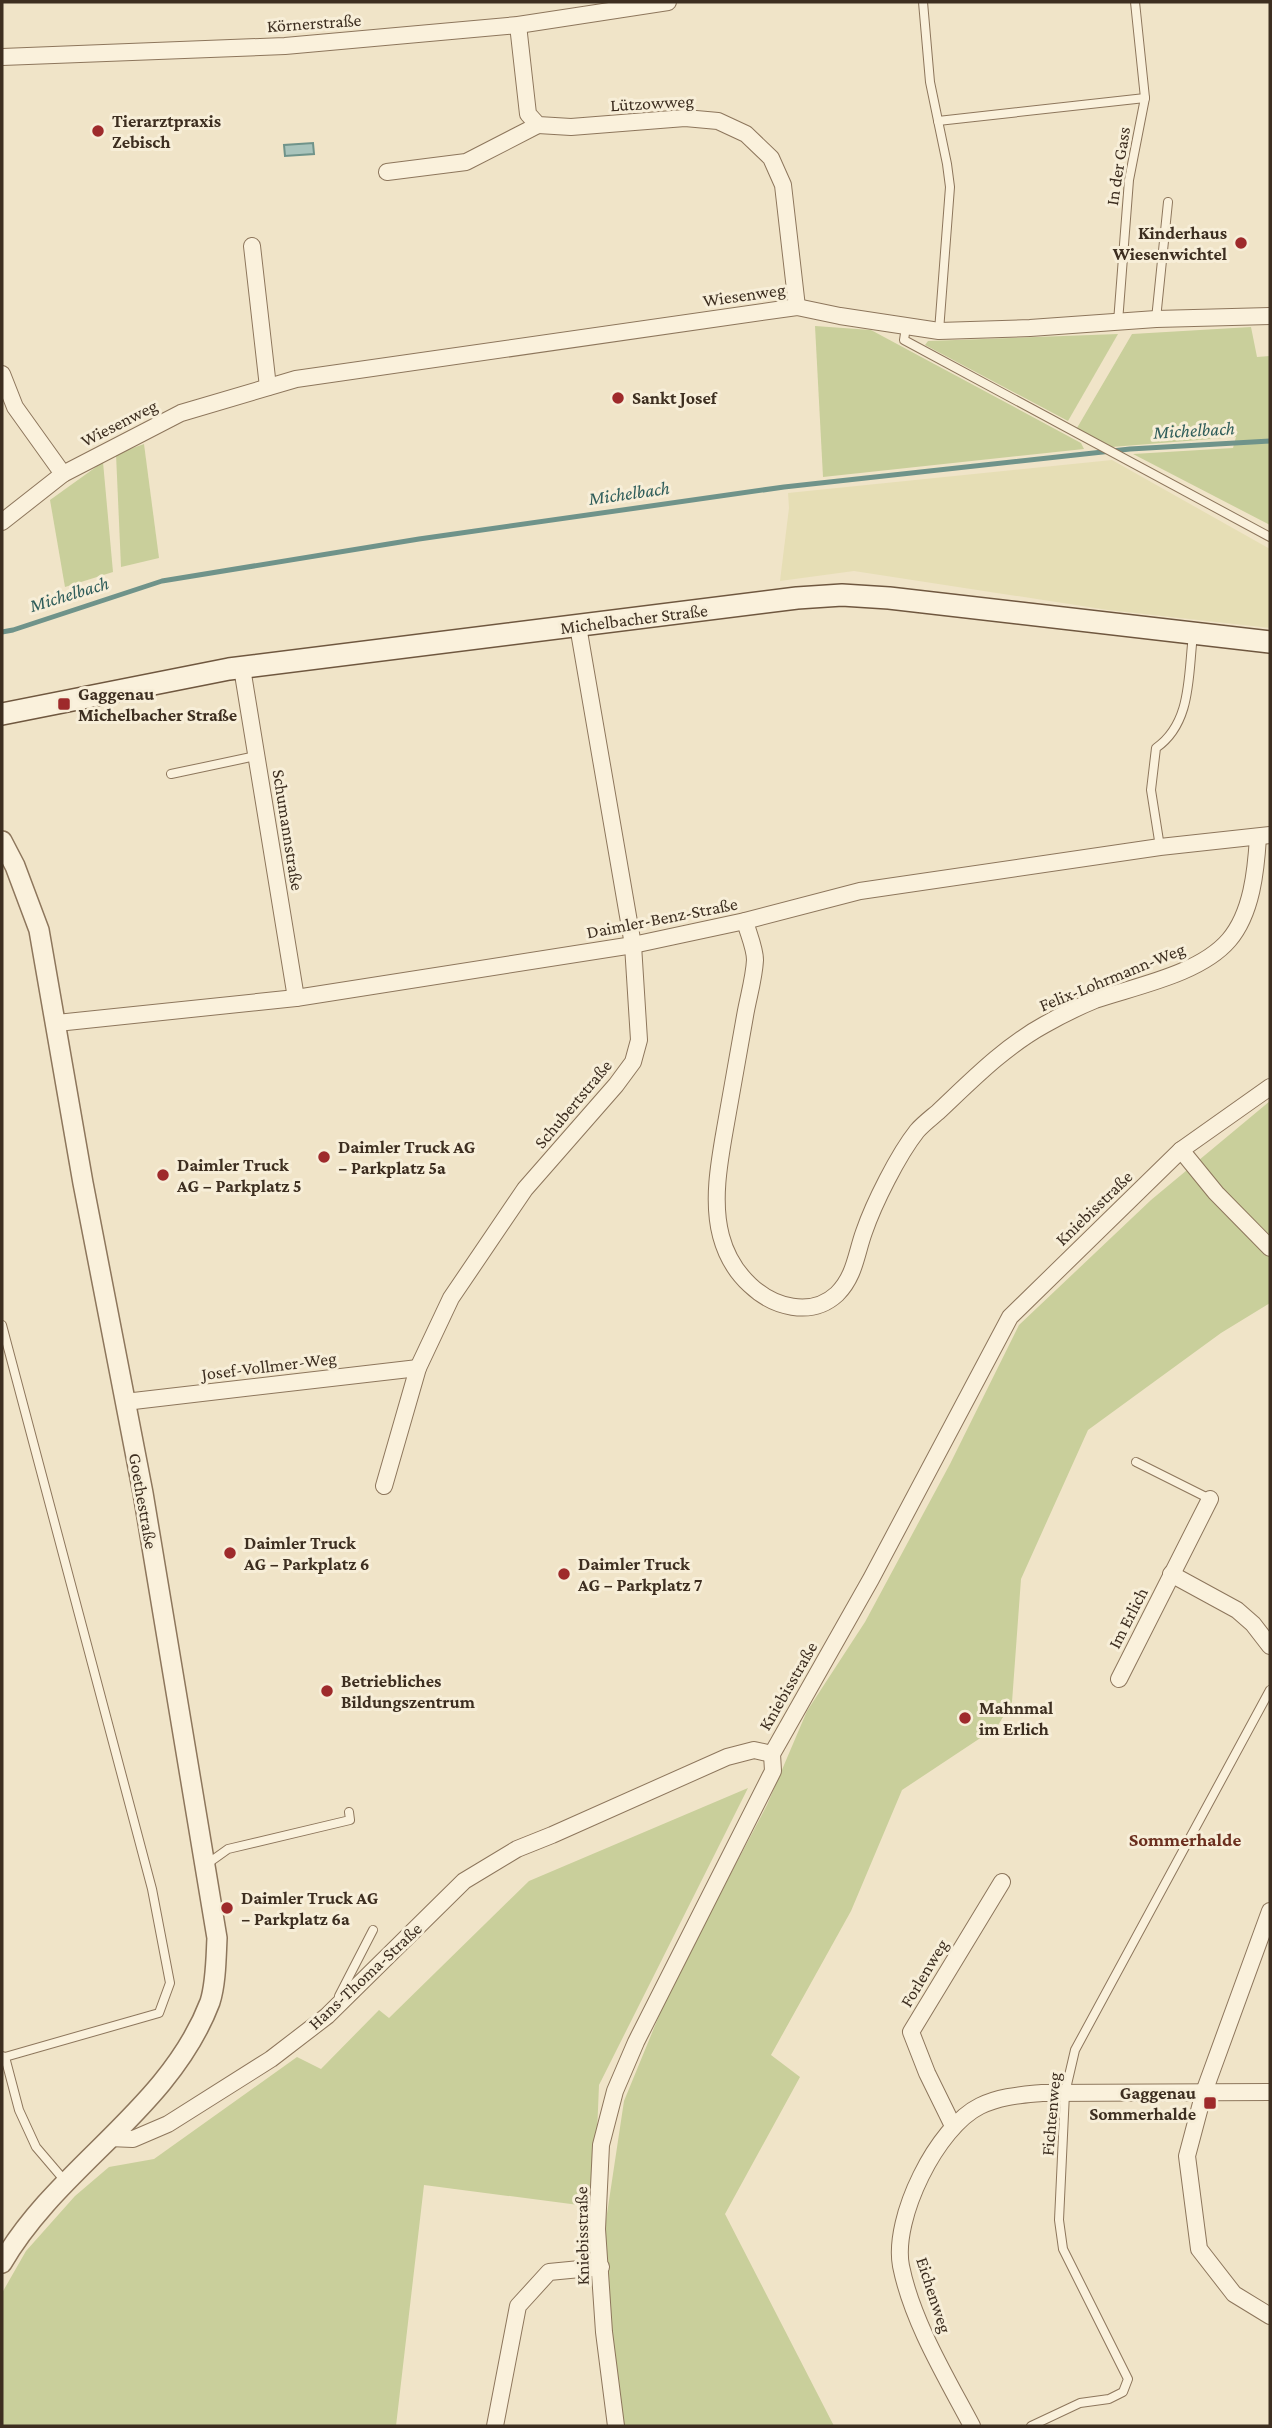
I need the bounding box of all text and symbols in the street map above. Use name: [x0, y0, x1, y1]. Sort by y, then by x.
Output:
street label: Körnerstraße: [266, 10, 362, 36]
street label: Lützowweg: [610, 91, 695, 115]
place label: Tierarztpraxis Zebisch: [112, 111, 221, 152]
marker: Tierarztpraxis Zebisch: [90, 123, 106, 139]
street label: In der Gass: [1102, 125, 1134, 207]
place label: Kinderhaus Wiesenwichtel: [1112, 223, 1227, 264]
marker: Kinderhaus Wiesenwichtel: [1233, 235, 1249, 251]
street label: Wiesenweg: [701, 279, 787, 311]
place label: Sankt Josef: [632, 388, 718, 408]
marker: Sankt Josef: [610, 390, 626, 406]
street label: Wiesenweg: [77, 395, 161, 451]
water label: Michelbach: [1152, 417, 1235, 443]
water label: Michelbach: [586, 477, 671, 509]
water label: Michelbach: [26, 572, 111, 616]
street label: Michelbacher Straße: [559, 600, 709, 638]
place label: Gaggenau Michelbacher Straße: [78, 684, 237, 725]
marker: Gaggenau Michelbacher Straße: [56, 696, 72, 712]
street label: Schumannstraße: [269, 768, 307, 892]
street label: Daimler-Benz-Straße: [585, 894, 739, 942]
street label: Felix-Lohrmann-Weg: [1036, 939, 1188, 1015]
street label: Schubertstraße: [530, 1055, 616, 1152]
place label: Daimler Truck AG − Parkplatz 5a: [338, 1137, 475, 1178]
marker: Daimler Truck AG − Parkplatz 5a: [316, 1149, 332, 1165]
place label: Daimler Truck AG − Parkplatz 5: [176, 1155, 302, 1196]
street label: Kniebisstraße: [1051, 1166, 1137, 1250]
marker: Daimler Truck AG − Parkplatz 5: [155, 1167, 171, 1183]
street label: Josef-Vollmer-Weg: [198, 1348, 338, 1384]
street label: Goethestraße: [125, 1451, 161, 1551]
place label: Daimler Truck AG − Parkplatz 6: [243, 1533, 370, 1574]
marker: Daimler Truck AG − Parkplatz 6: [222, 1545, 238, 1561]
place label: Daimler Truck AG − Parkplatz 7: [577, 1554, 703, 1595]
marker: Daimler Truck AG − Parkplatz 7: [556, 1566, 572, 1582]
street label: Im Erlich: [1104, 1584, 1152, 1652]
street label: Kniebisstraße: [755, 1638, 821, 1734]
place label: Betriebliches Bildungszentrum: [341, 1671, 476, 1712]
marker: Betriebliches Bildungszentrum: [319, 1683, 335, 1699]
place label: Mahnmal im Erlich: [979, 1698, 1053, 1739]
marker: Mahnmal im Erlich: [957, 1710, 973, 1726]
district label: Sommerhalde: [1129, 1829, 1242, 1850]
place label: Daimler Truck AG − Parkplatz 6a: [241, 1888, 378, 1929]
marker: Daimler Truck AG − Parkplatz 6a: [219, 1900, 235, 1916]
street label: Hans-Thoma-Straße: [304, 1918, 426, 2034]
street label: Forlenweg: [896, 1935, 952, 2011]
street label: Fichtenweg: [1037, 2071, 1065, 2157]
place label: Gaggenau Sommerhalde: [1089, 2083, 1197, 2124]
marker: Gaggenau Sommerhalde: [1202, 2095, 1218, 2111]
street label: Kniebisstraße: [571, 2186, 593, 2286]
street label: Eichenweg: [912, 2254, 956, 2336]

